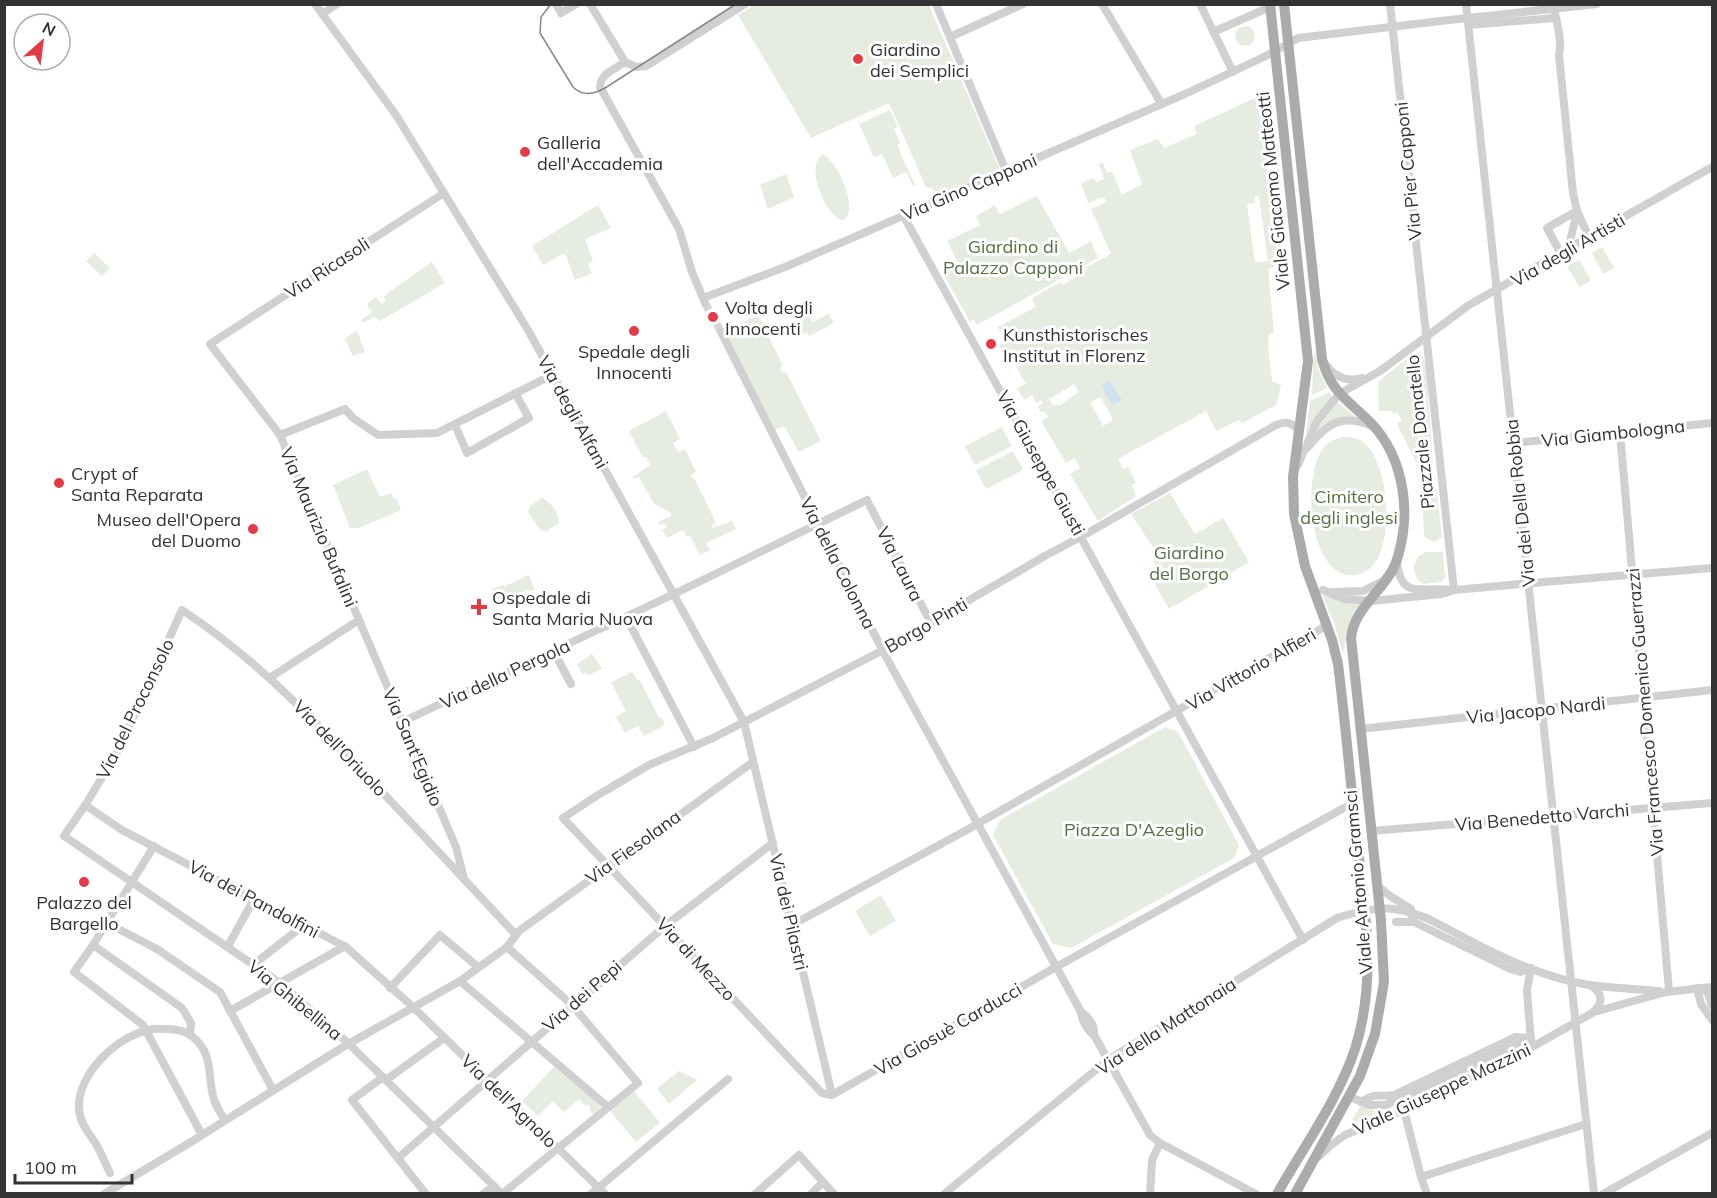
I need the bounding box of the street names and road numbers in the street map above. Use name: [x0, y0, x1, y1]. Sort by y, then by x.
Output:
street label: Viale Giacomo Matteotti: [1251, 91, 1295, 291]
street label: Via Pier Capponi: [1389, 101, 1427, 241]
street label: Via Gino Capponi: [898, 148, 1040, 226]
street label: Via degli Artisti: [1507, 208, 1629, 292]
street label: Via Ricasoli: [280, 232, 374, 304]
street label: Via degli Alfani: [532, 351, 614, 473]
street label: Piazzale Donatello: [1400, 354, 1440, 510]
street label: Via Giuseppe Giusti: [992, 386, 1090, 540]
street label: Via Giambologna: [1540, 414, 1686, 452]
street label: Via dei Della Robbia: [1500, 418, 1540, 588]
street label: Via Maurizio Bufalini: [275, 444, 363, 610]
street label: Via della Colonna: [795, 493, 881, 633]
street label: Via Laura: [871, 523, 929, 605]
street label: Via Francesco Domenico Guerrazzi: [1621, 567, 1669, 857]
street label: Borgo Pinti: [880, 592, 972, 658]
street label: Via Vittorio Alfieri: [1182, 623, 1320, 715]
street label: Via della Pergola: [436, 634, 574, 714]
street label: Via del Proconsolo: [91, 635, 179, 783]
street label: Via Sant'Egidio: [378, 684, 448, 810]
street label: Via Jacopo Nardi: [1465, 691, 1607, 729]
street label: Via dell'Oriuolo: [288, 695, 392, 801]
street label: Viale Antonio Gramsci: [1338, 789, 1378, 975]
street label: Via Benedetto Varchi: [1454, 798, 1630, 836]
street label: Via Fiesolana: [581, 805, 685, 889]
street label: Via dei Pilastri: [764, 851, 814, 973]
street label: Via dei Pandolfini: [185, 855, 323, 943]
street label: Via di Mezzo: [651, 912, 741, 1006]
street label: Via Ghibellina: [243, 955, 347, 1045]
street label: Via dei Pepi: [537, 955, 627, 1037]
street label: Via della Mattonaia: [1092, 972, 1240, 1080]
street label: Via Giosuè Carducci: [870, 977, 1026, 1081]
street label: Viale Giuseppe Mazzini: [1350, 1038, 1534, 1140]
street label: Via dell'Agnolo: [456, 1049, 562, 1153]

